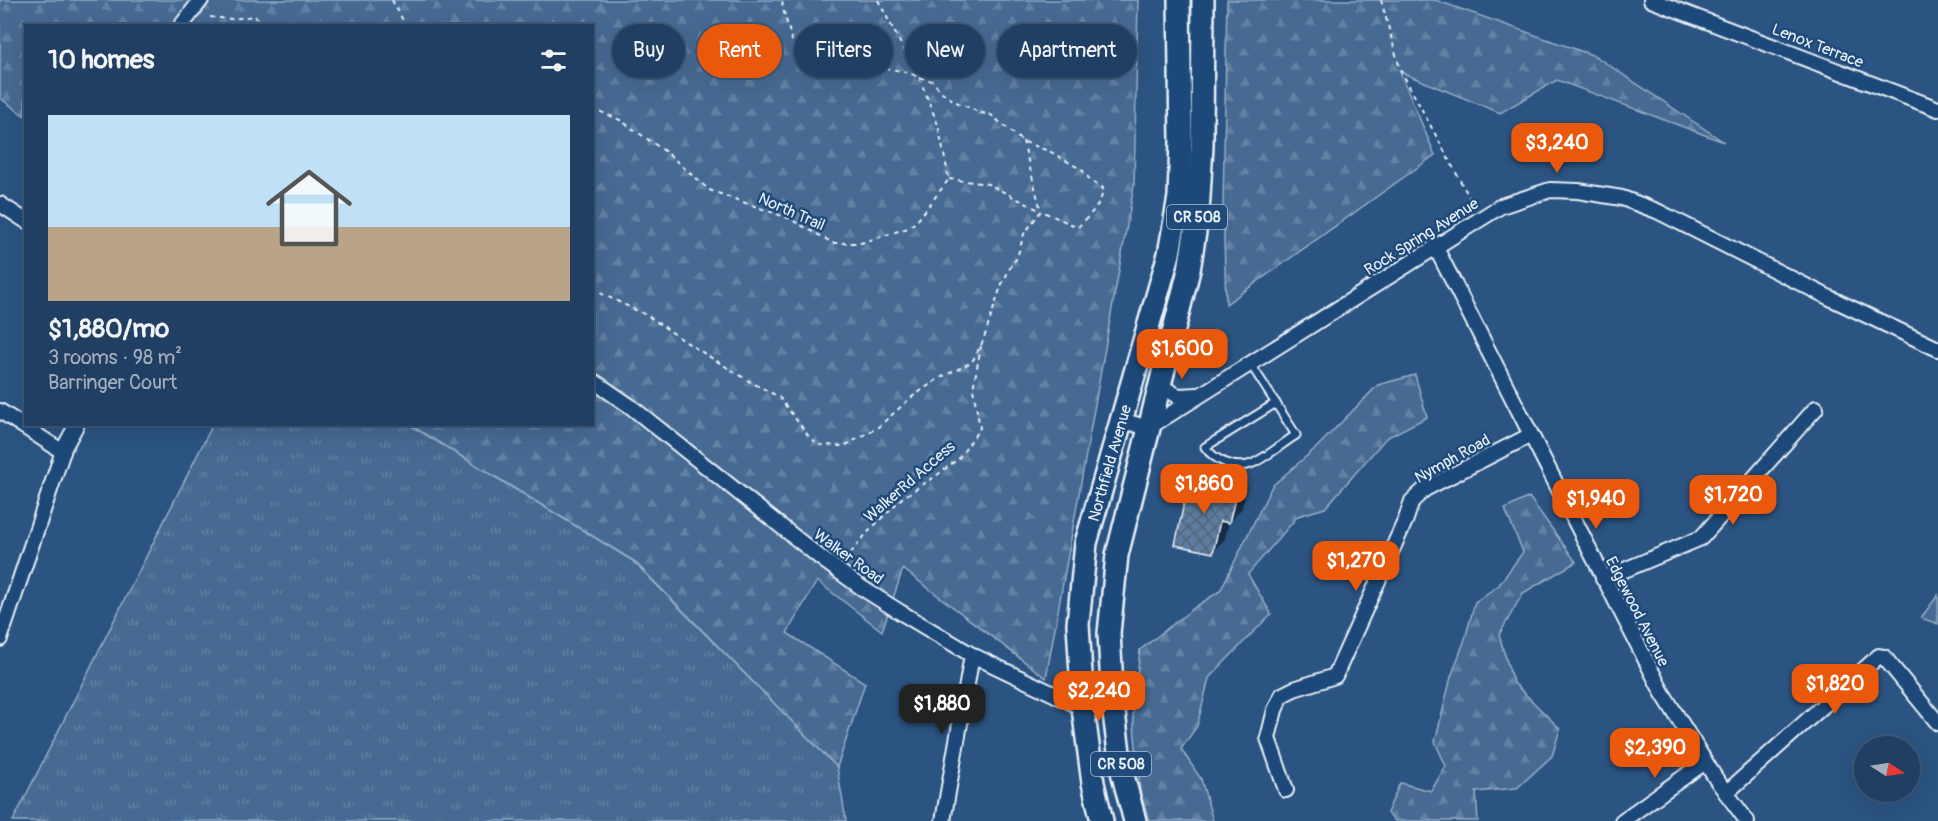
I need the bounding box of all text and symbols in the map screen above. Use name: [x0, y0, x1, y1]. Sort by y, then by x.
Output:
street label: Lenox Terrace: [1769, 19, 1866, 73]
chip: Buy: [612, 24, 685, 78]
chip: Rent: [697, 24, 782, 78]
chip: Filters: [794, 24, 893, 78]
chip: New: [905, 24, 985, 78]
chip: Apartment: [997, 24, 1137, 78]
text: 10 homes: [48, 44, 154, 76]
icon: filters: [537, 44, 570, 77]
pin: $3,240: [1508, 123, 1606, 174]
text: $3,240: [1525, 130, 1589, 155]
icon: home: [255, 154, 363, 262]
street label: North Trail: [755, 188, 828, 235]
street label: Rock Spring Avenue: [1361, 194, 1483, 280]
road number: CR 508: [1167, 205, 1227, 229]
text: $1,880/mo: [48, 313, 169, 345]
pin: $1,600: [1133, 329, 1231, 380]
text: $1,600: [1151, 336, 1213, 361]
text: 3 rooms · 98 m²: [48, 345, 182, 370]
text: Barringer Court: [48, 370, 177, 395]
street label: Northfield Avenue: [1084, 402, 1136, 524]
street label: Nymph Road: [1411, 430, 1494, 488]
street label: WalkerRd Access: [860, 437, 959, 527]
pin: $1,860: [1155, 464, 1253, 515]
text: $1,860: [1174, 471, 1234, 496]
pin: $1,720: [1684, 475, 1782, 526]
pin: $1,940: [1547, 479, 1645, 530]
text: $1,720: [1703, 482, 1763, 507]
text: $1,940: [1566, 486, 1626, 511]
street label: Walker Road: [809, 525, 887, 589]
pin: $1,270: [1307, 541, 1405, 592]
text: $1,270: [1326, 548, 1386, 573]
street label: Edgewood Avenue: [1601, 553, 1673, 670]
pin: $1,820: [1786, 664, 1884, 715]
pin: $2,240: [1050, 671, 1148, 722]
text: $1,820: [1806, 671, 1864, 696]
text: $2,240: [1067, 678, 1131, 703]
pin: $1,880: [893, 684, 991, 735]
text: $1,880: [913, 691, 971, 716]
pin: $2,390: [1606, 728, 1704, 779]
text: $2,390: [1624, 735, 1686, 760]
north arrow: [1854, 736, 1920, 802]
map controls: [1854, 736, 1920, 802]
road number: CR 508: [1091, 752, 1151, 776]

